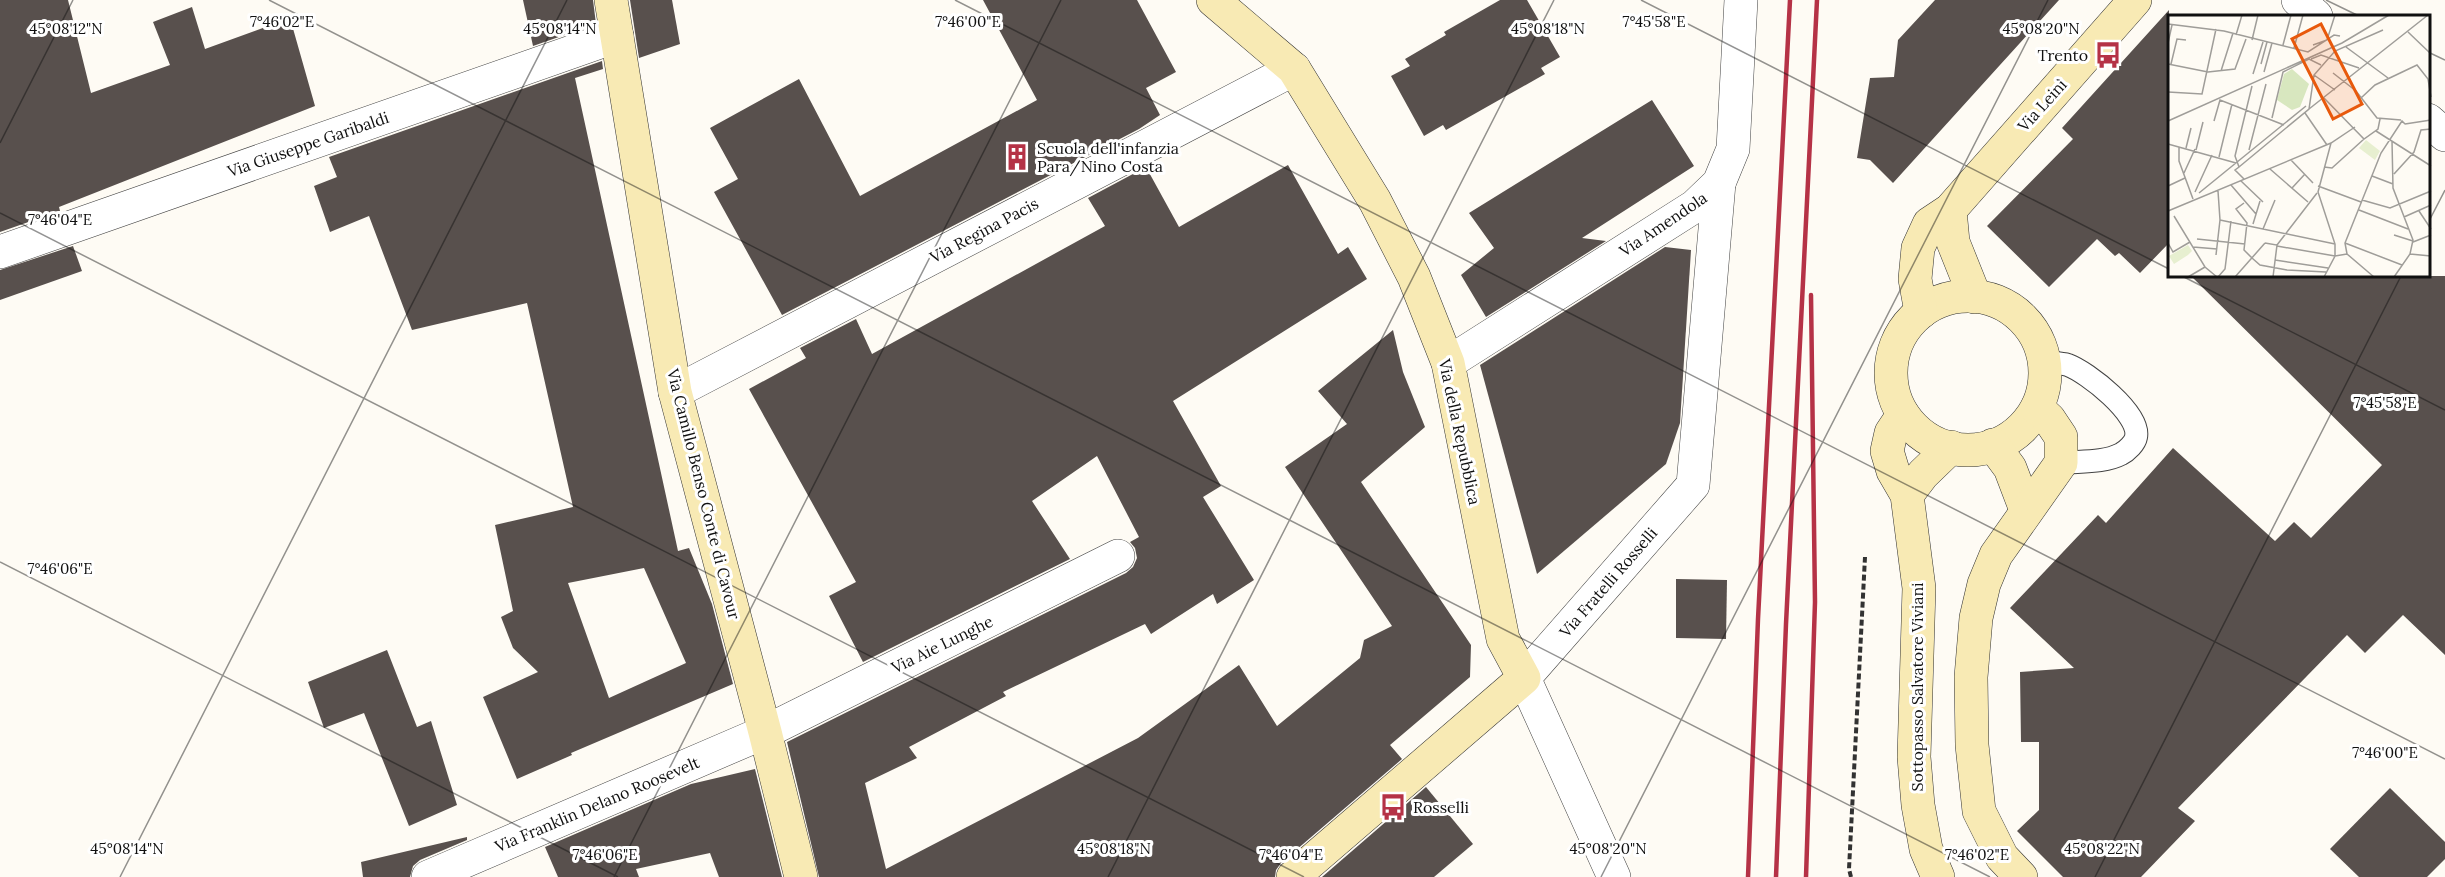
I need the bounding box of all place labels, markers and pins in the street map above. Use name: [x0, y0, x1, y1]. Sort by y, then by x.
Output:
bus stop icon: Trento: [2093, 40, 2123, 70]
place label: Trento: [2037, 45, 2088, 65]
place label: Scuola dell'infanzia Para/Nino Costa: [1037, 138, 1179, 177]
building icon: Scuola dell'infanzia Para/Nino Costa: [1002, 142, 1032, 172]
bus stop icon: Rosselli: [1378, 792, 1408, 822]
place label: Rosselli: [1413, 797, 1469, 817]

